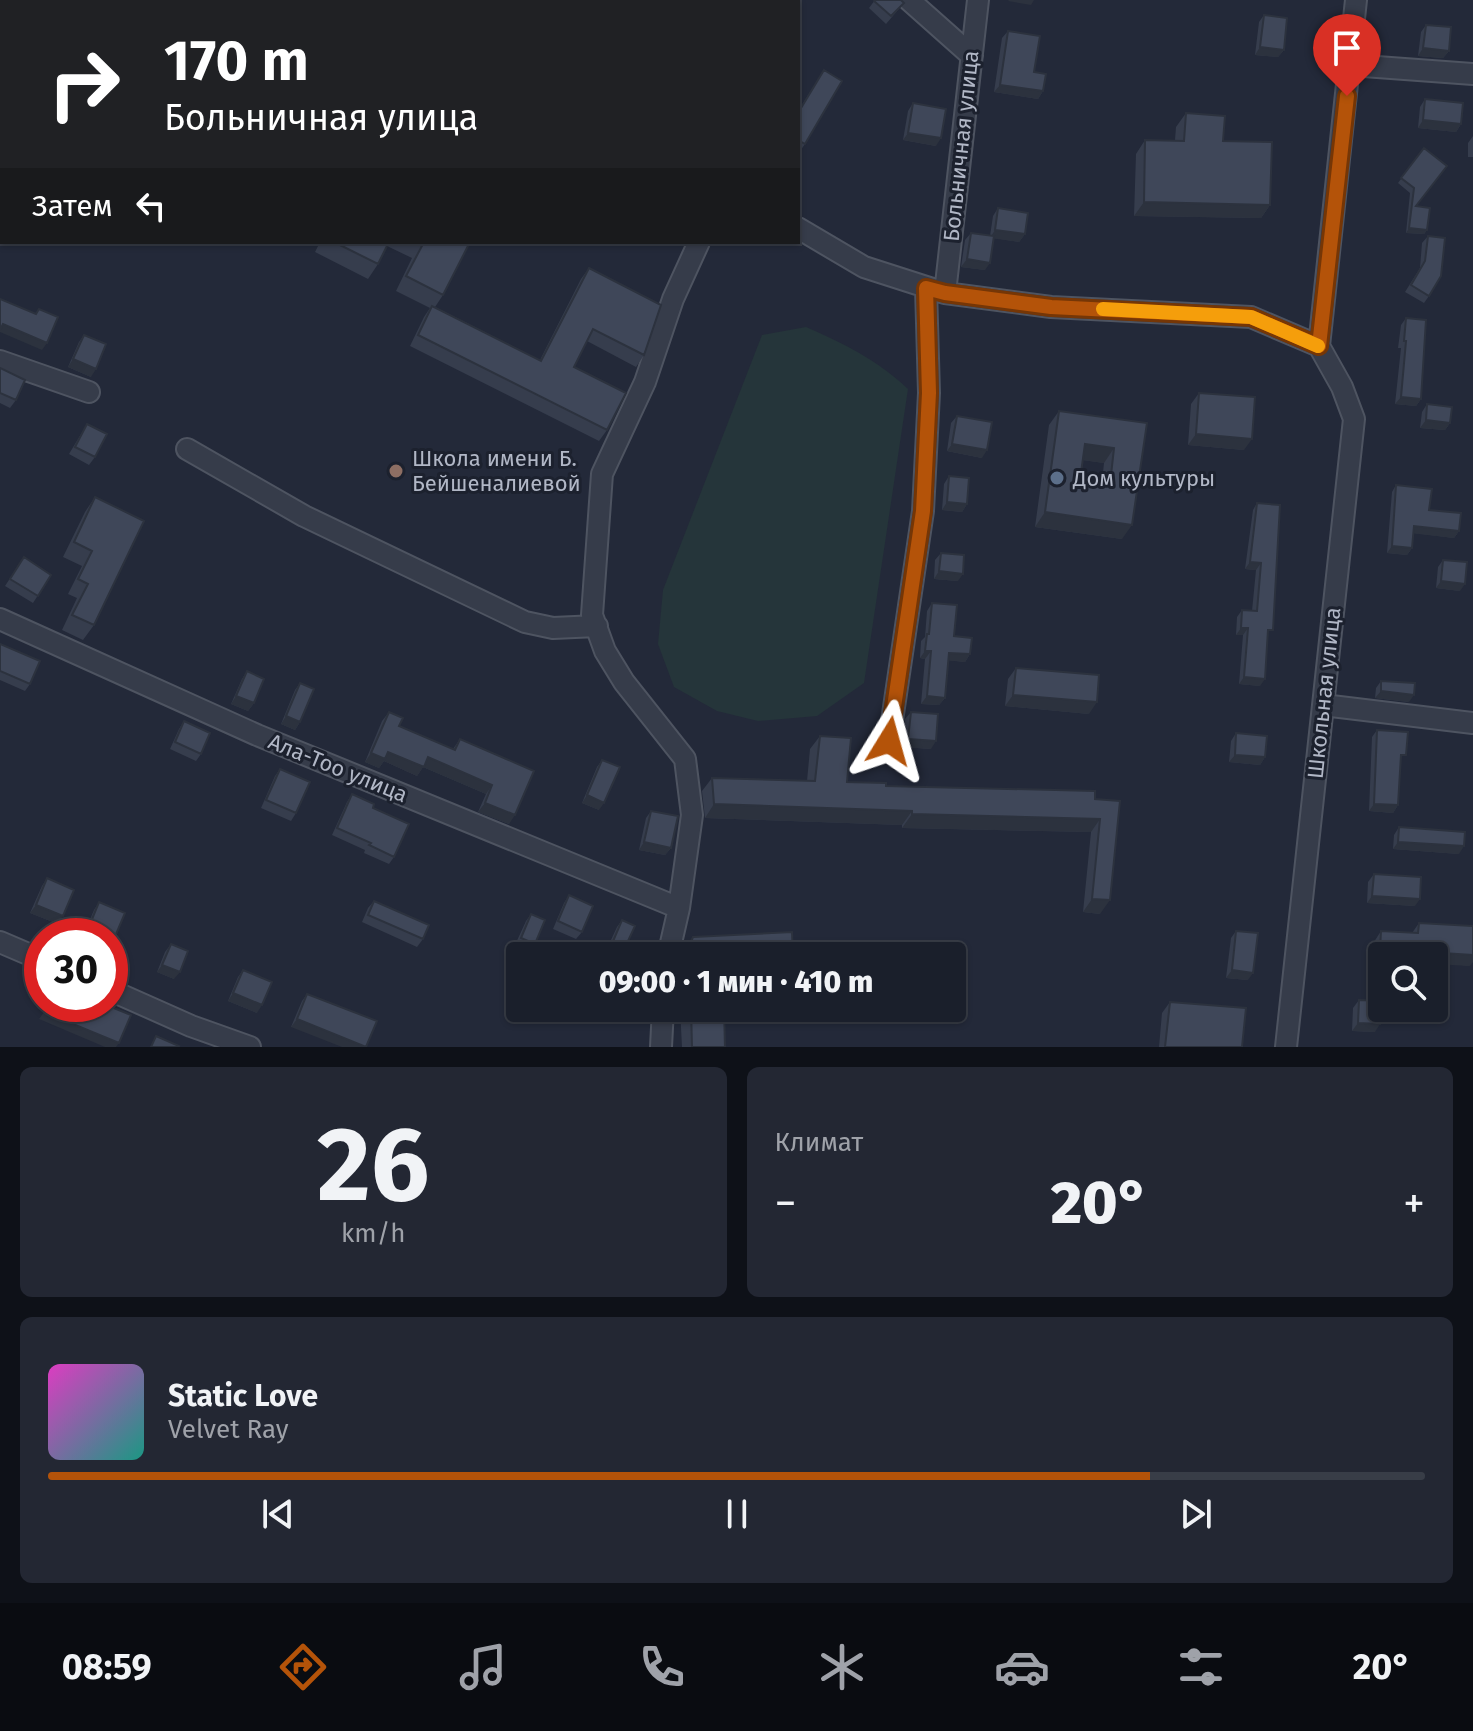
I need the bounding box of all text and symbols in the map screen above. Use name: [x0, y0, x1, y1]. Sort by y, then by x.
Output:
pin: [1313, 14.0, 1381, 96]
icon: arrive: [1325, 26, 1369, 70]
text: 170 m: [164, 28, 309, 95]
icon: right: [32, 32, 136, 136]
street label: Больничная улица: [938, 49, 984, 243]
text: Больничная улица: [164, 96, 478, 140]
icon: left: [129, 184, 173, 228]
text: Затем: [32, 188, 113, 224]
place label: Школа имени Б. Бейшеналиевой: [412, 445, 581, 497]
marker: Школа имени Б. Бейшеналиевой: [387, 462, 405, 480]
place label: Дом культуры: [1072, 465, 1215, 492]
marker: Дом культуры: [1048, 469, 1066, 487]
street label: Школьная улица: [1302, 606, 1346, 780]
position arrow: [847, 699, 931, 783]
street label: Ала-Тоо улица: [264, 728, 412, 808]
speed limit sign: 30: [24, 918, 128, 1022]
map controls: [1368, 942, 1448, 1022]
button: search: [1368, 942, 1448, 1022]
text: 09:00 · 1 мин · 410 m: [599, 964, 873, 1000]
text: 26: [317, 1103, 429, 1228]
text: Климат: [775, 1127, 863, 1158]
text: 20°: [1051, 1167, 1149, 1239]
text: −: [775, 1177, 797, 1230]
text: +: [1403, 1177, 1425, 1230]
text: km/h: [341, 1218, 405, 1249]
text: Static Love: [168, 1378, 318, 1414]
text: Velvet Ray: [168, 1414, 288, 1445]
icon: previous: [256, 1492, 300, 1536]
icon: pause: [715, 1492, 759, 1536]
icon: next: [1174, 1492, 1218, 1536]
icon: directions: [275, 1639, 331, 1695]
icon: music: [455, 1639, 511, 1695]
icon: phone: [634, 1639, 690, 1695]
icon: climate: [814, 1639, 870, 1695]
icon: car: [994, 1639, 1050, 1695]
icon: filters: [1173, 1639, 1229, 1695]
text: 08:59: [62, 1645, 152, 1689]
text: 20°: [1353, 1645, 1411, 1689]

